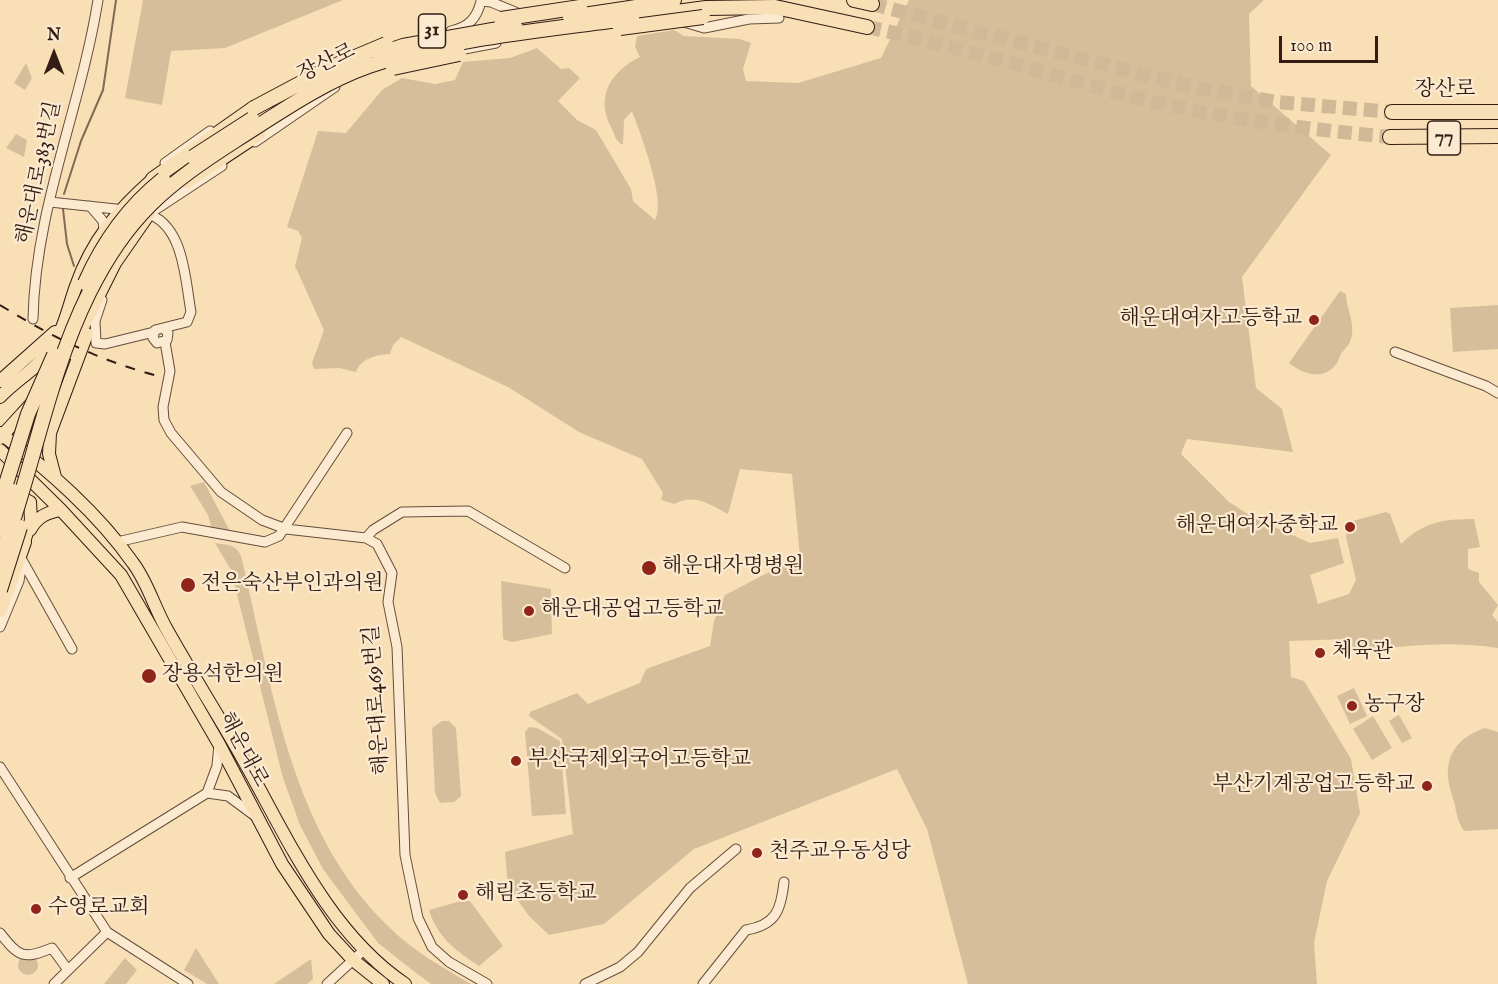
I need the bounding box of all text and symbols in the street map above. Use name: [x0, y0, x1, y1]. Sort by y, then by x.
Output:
road number: 31: [418, 14, 446, 48]
north arrow: [24, 24, 84, 84]
scale bar: [1282, 24, 1381, 62]
text: N: [47, 26, 61, 46]
text: 100 m: [1290, 35, 1332, 58]
street label: 장산로: [294, 39, 360, 89]
street label: 장산로: [1415, 78, 1475, 104]
street label: 해운대로383번길: [13, 99, 67, 247]
road number: 77: [1428, 121, 1460, 155]
place label: 해운대여자고등학교: [1119, 307, 1302, 333]
marker: 해운대여자고등학교: [1307, 313, 1321, 327]
place label: 해운대여자중학교: [1176, 514, 1338, 540]
marker: 해운대여자중학교: [1343, 520, 1357, 534]
place label: 해운대자명병원: [662, 555, 804, 581]
marker: 해운대자명병원: [640, 559, 658, 577]
place label: 전은숙산부인과의원: [201, 572, 384, 598]
marker: 전은숙산부인과의원: [179, 576, 197, 594]
place label: 해운대공업고등학교: [541, 598, 724, 624]
marker: 해운대공업고등학교: [522, 604, 536, 618]
street label: 해운대로469번길: [360, 624, 396, 776]
place label: 체육관: [1332, 640, 1393, 666]
marker: 체육관: [1313, 646, 1327, 660]
place label: 장용석한의원: [162, 663, 284, 689]
marker: 장용석한의원: [140, 667, 158, 685]
place label: 농구장: [1364, 693, 1425, 719]
marker: 농구장: [1345, 699, 1359, 713]
street label: 해운대로: [212, 708, 272, 792]
place label: 부산국제외국어고등학교: [528, 748, 751, 774]
marker: 부산국제외국어고등학교: [509, 754, 523, 768]
place label: 부산기계공업고등학교: [1212, 773, 1415, 799]
marker: 부산기계공업고등학교: [1420, 779, 1434, 793]
place label: 천주교우동성당: [769, 840, 911, 866]
marker: 천주교우동성당: [750, 846, 764, 860]
place label: 해림초등학교: [475, 882, 597, 908]
marker: 해림초등학교: [456, 888, 470, 902]
place label: 수영로교회: [48, 896, 149, 922]
marker: 수영로교회: [29, 902, 43, 916]

